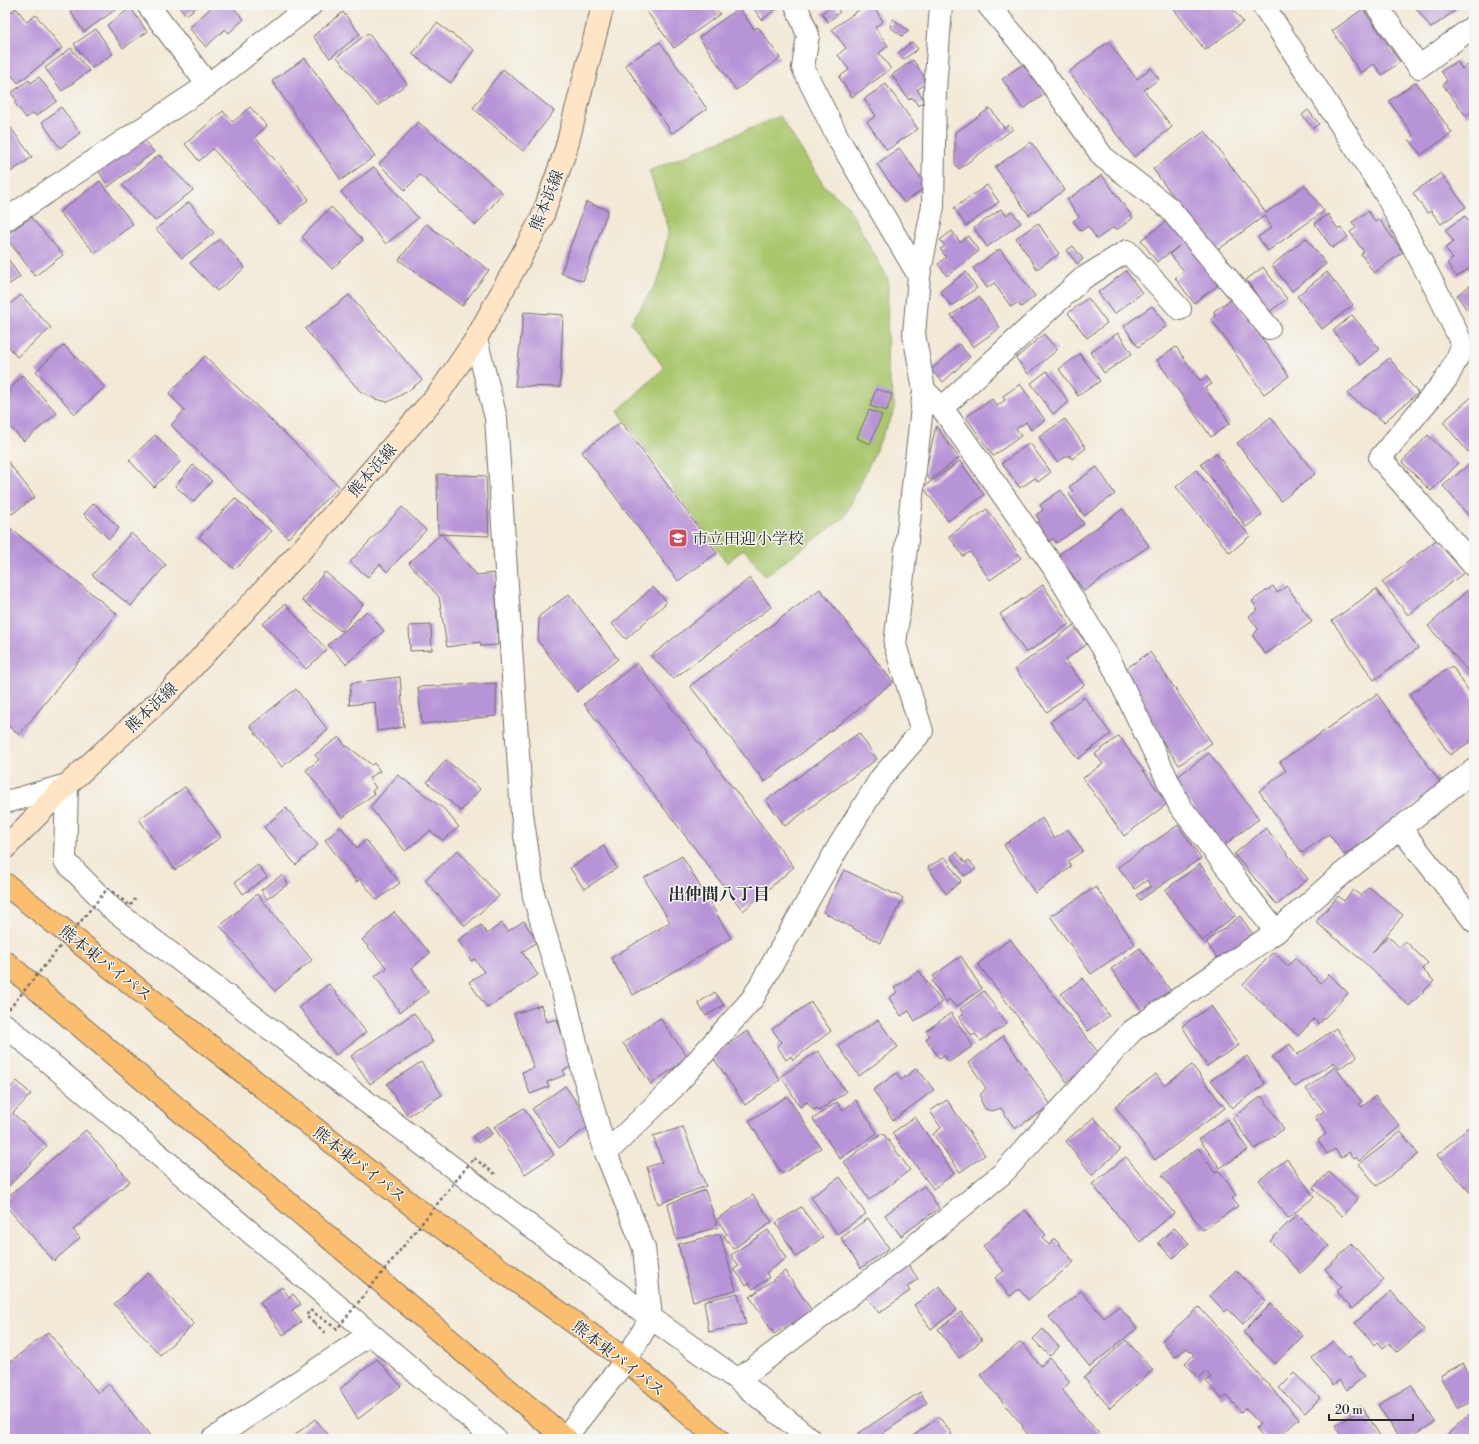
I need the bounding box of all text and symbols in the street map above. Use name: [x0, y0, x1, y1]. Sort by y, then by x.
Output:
street label: 熊本浜線: [526, 167, 568, 234]
street label: 熊本浜線: [344, 440, 401, 501]
school or university icon: 市立田迎小学校: [667, 527, 689, 549]
place label: 市立田迎小学校: [692, 529, 804, 549]
street label: 熊本浜線: [121, 679, 182, 737]
district label: 出仲間八丁目: [668, 884, 770, 906]
street label: 熊本東バイパス: [55, 922, 156, 1006]
street label: 熊本東バイパス: [309, 1123, 410, 1207]
street label: 熊本東バイパス: [568, 1317, 669, 1401]
scale bar: [1329, 1396, 1413, 1422]
text: 20 m: [1335, 1403, 1363, 1418]

